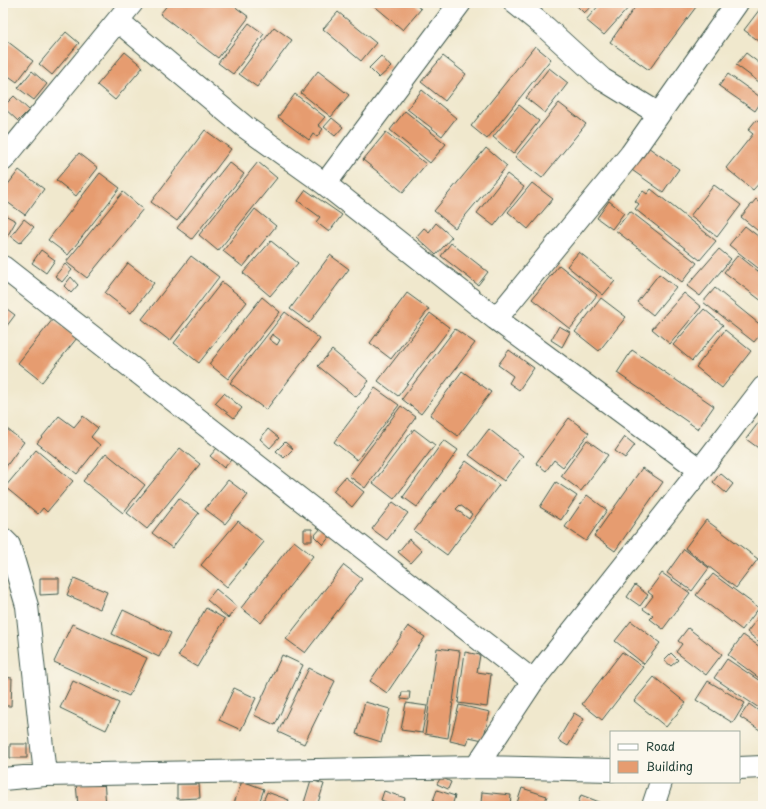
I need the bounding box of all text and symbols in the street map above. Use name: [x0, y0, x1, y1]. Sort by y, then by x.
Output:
legend: [610, 731, 740, 783]
text: Road: [646, 737, 675, 755]
text: Building: [646, 757, 693, 775]

